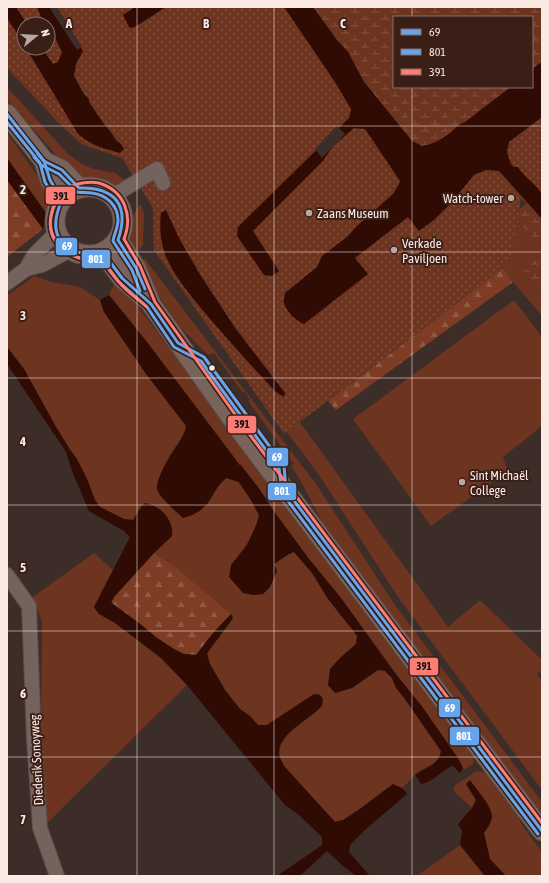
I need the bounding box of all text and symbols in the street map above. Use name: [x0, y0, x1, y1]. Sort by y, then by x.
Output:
north arrow: [16, 16, 56, 56]
text: A: [65, 16, 73, 31]
text: B: [203, 16, 210, 31]
text: C: [340, 16, 346, 31]
legend: [393, 16, 533, 88]
text: 69: [429, 25, 441, 39]
text: N: [39, 28, 52, 38]
text: 801: [429, 45, 446, 59]
text: 391: [429, 65, 446, 79]
text: 2: [20, 182, 26, 197]
line badge: 391: [45, 186, 76, 205]
text: 391: [53, 190, 69, 202]
place label: Watch-tower: [443, 191, 503, 206]
marker: Watch-tower: [506, 193, 516, 203]
place label: Zaans Museum: [317, 206, 389, 221]
marker: Zaans Museum: [304, 208, 314, 218]
place label: Verkade Paviljoen: [402, 236, 447, 266]
line badge: 69: [55, 237, 78, 256]
text: 69: [62, 240, 72, 252]
marker: Verkade Paviljoen: [389, 245, 399, 255]
line badge: 801: [81, 249, 111, 269]
text: 801: [88, 253, 104, 265]
text: 3: [20, 308, 26, 323]
unlabelled marker: [207, 363, 217, 373]
line badge: 391: [227, 415, 257, 434]
text: 391: [234, 418, 250, 430]
text: 4: [19, 434, 26, 449]
line badge: 69: [266, 447, 289, 467]
text: 69: [272, 451, 282, 463]
place label: Sint Michaël College: [470, 468, 529, 498]
marker: Sint Michaël College: [457, 477, 467, 487]
line badge: 801: [267, 482, 297, 501]
text: 801: [274, 485, 290, 497]
text: 5: [20, 560, 26, 575]
line badge: 391: [409, 657, 439, 676]
text: 391: [416, 660, 432, 672]
text: 6: [20, 686, 26, 701]
line badge: 69: [438, 698, 461, 718]
text: 69: [445, 702, 455, 714]
street label: Diederik Sonoyweg: [27, 714, 46, 806]
line badge: 801: [449, 726, 480, 746]
text: 801: [456, 730, 472, 742]
text: 7: [20, 812, 26, 827]

